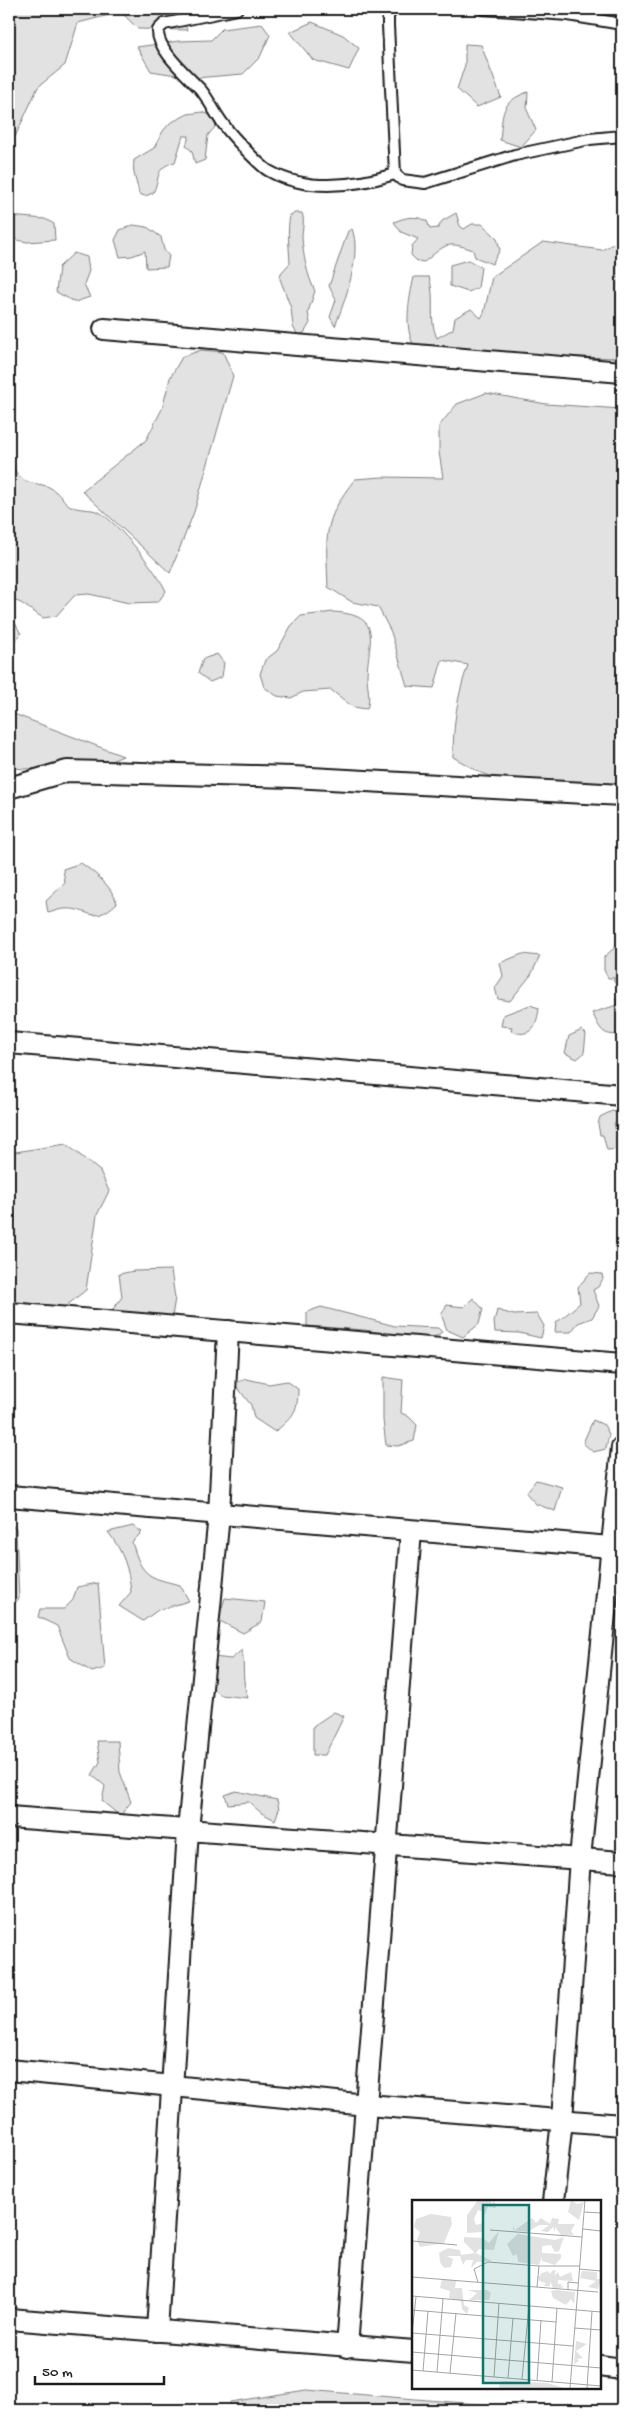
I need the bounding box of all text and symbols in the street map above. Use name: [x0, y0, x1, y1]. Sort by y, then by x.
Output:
inset map: [412, 2200, 601, 2389]
scale bar: [35, 2354, 164, 2386]
text: 50 m: [42, 2364, 73, 2382]

